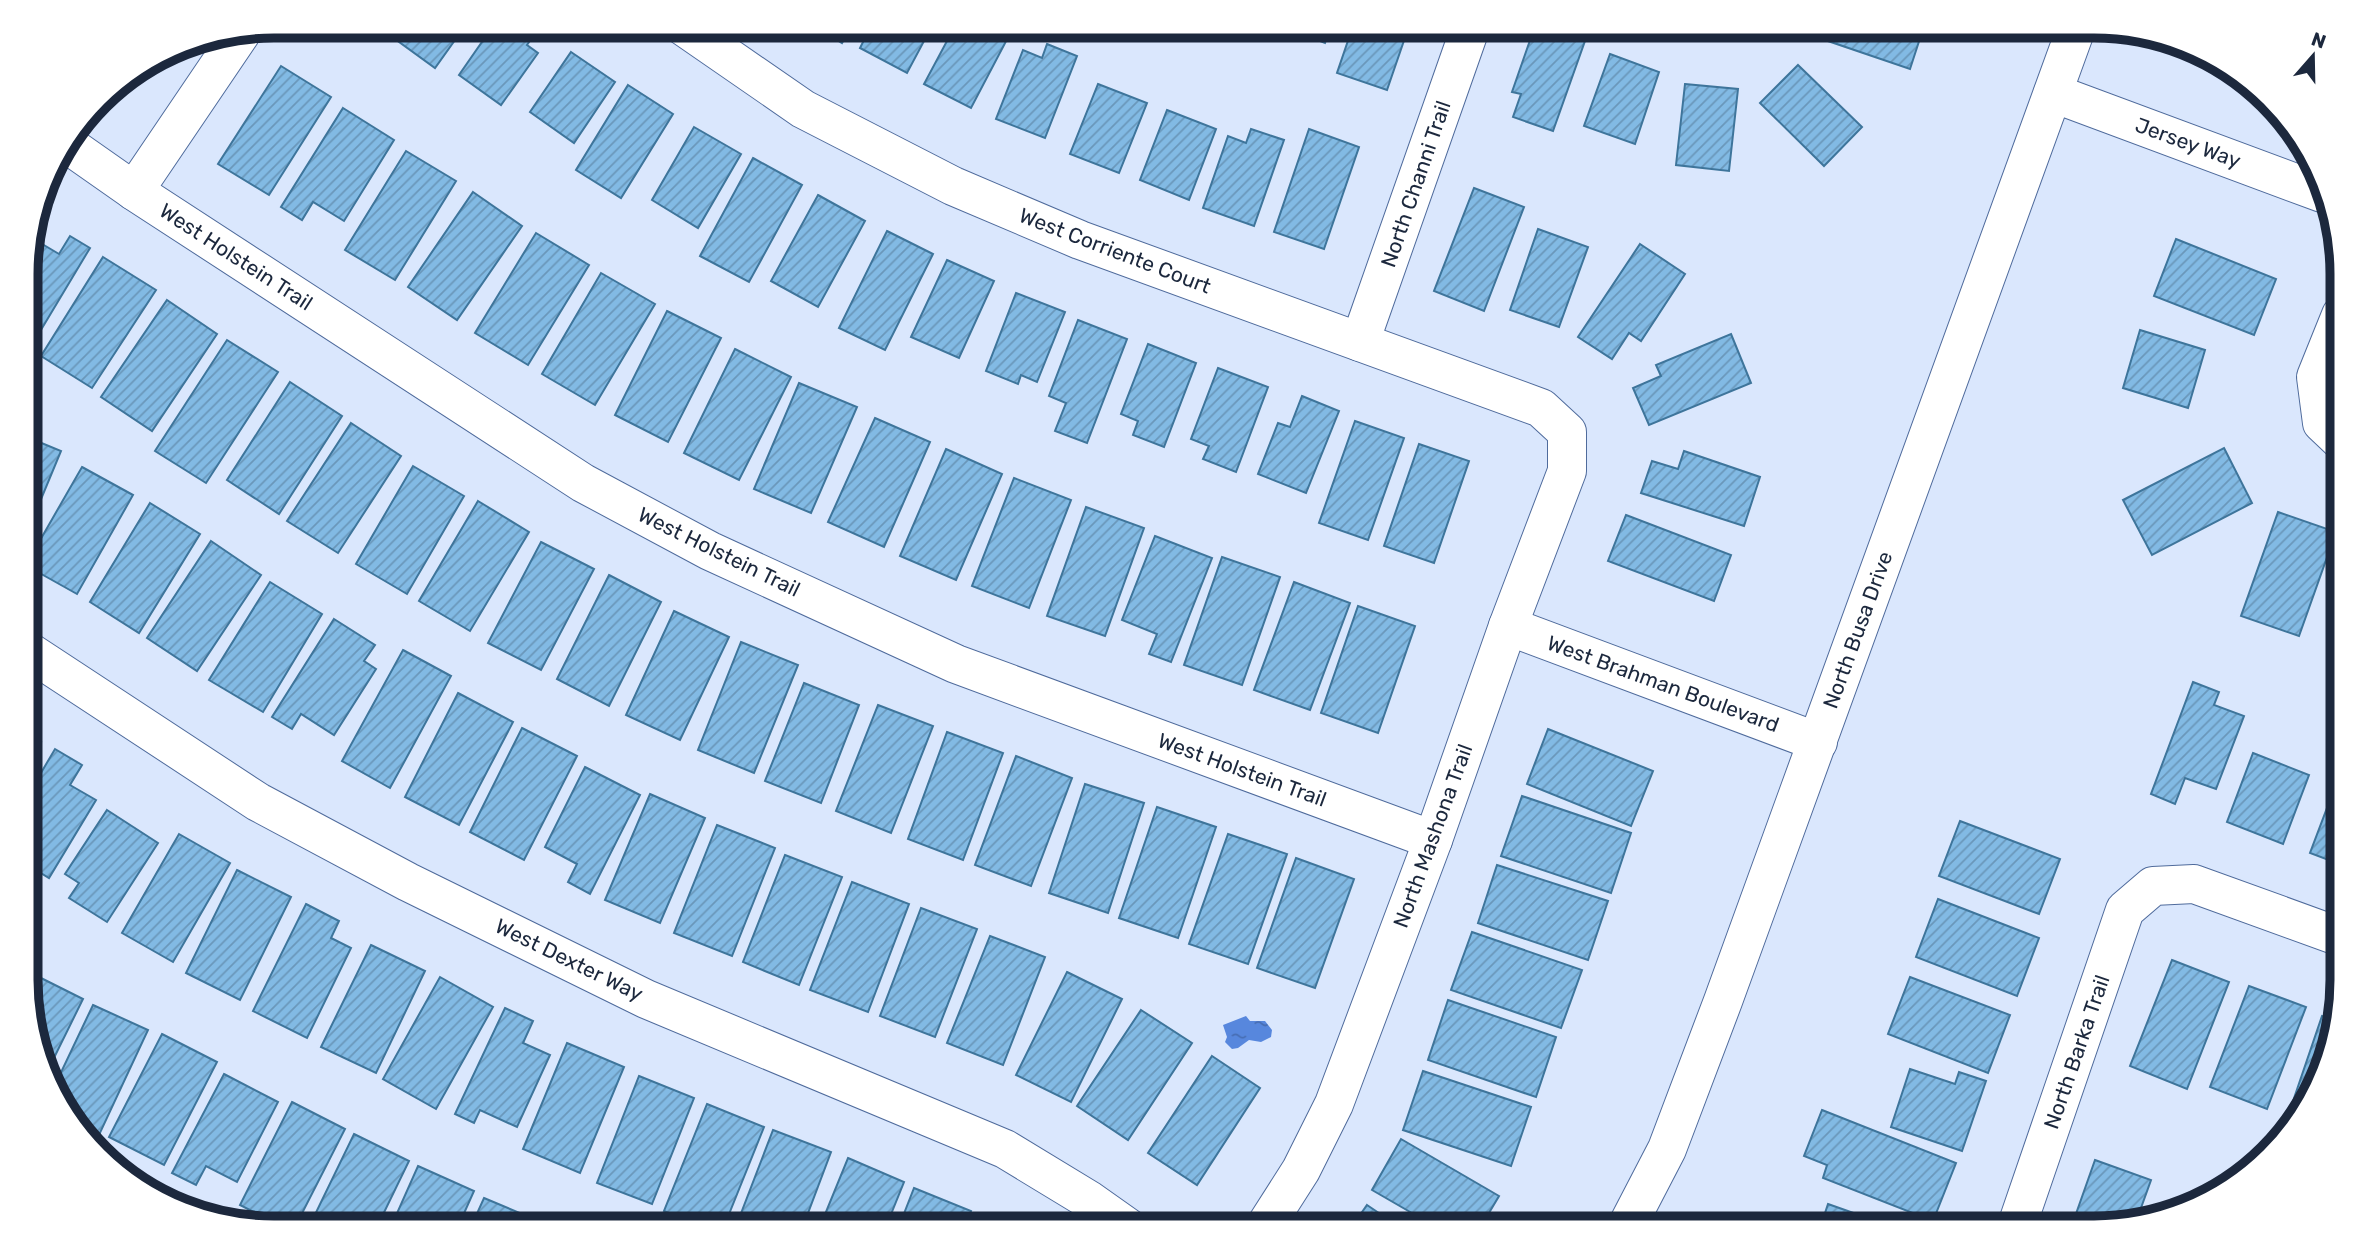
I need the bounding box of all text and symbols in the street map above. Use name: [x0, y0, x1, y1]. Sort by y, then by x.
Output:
north arrow: [2278, 21, 2348, 91]
text: N: [2308, 27, 2329, 54]
street label: North Channi Trail: [1375, 97, 1456, 270]
street label: Jersey Way: [2132, 112, 2245, 173]
street label: West Holstein Trail: [155, 198, 318, 315]
street label: West Corriente Court: [1016, 202, 1215, 299]
street label: West Holstein Trail: [634, 501, 804, 602]
street label: North Busa Drive: [1817, 548, 1898, 712]
street label: West Brahman Boulevard: [1544, 630, 1782, 737]
street label: West Holstein Trail: [1155, 727, 1330, 812]
street label: North Mashona Trail: [1388, 741, 1477, 931]
street label: West Dexter Way: [491, 913, 647, 1006]
street label: North Barka Trail: [2038, 972, 2115, 1132]

